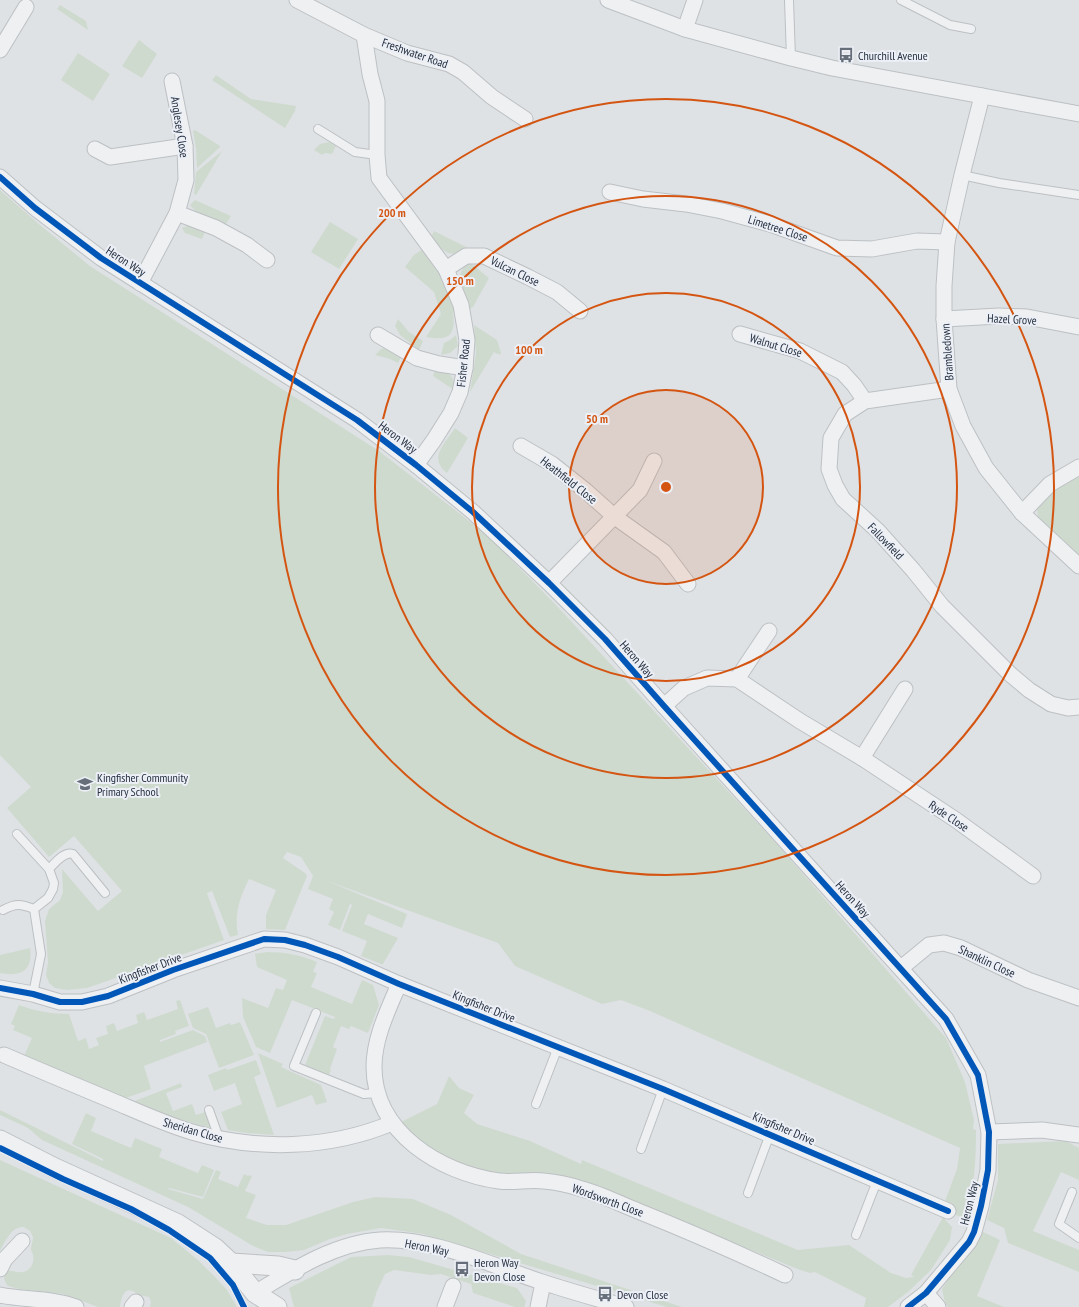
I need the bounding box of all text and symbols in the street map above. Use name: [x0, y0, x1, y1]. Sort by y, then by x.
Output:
street label: Freshwater Road: [380, 35, 450, 71]
bus stop icon: Churchill Avenue: [837, 46, 855, 64]
place label: Churchill Avenue: [858, 48, 928, 63]
street label: Anglesey Close: [168, 95, 192, 159]
text: 200 m: [378, 205, 406, 220]
street label: Limetree Close: [746, 211, 810, 245]
street label: Heron Way: [103, 243, 149, 280]
street label: Vulcan Close: [487, 252, 542, 289]
text: 150 m: [446, 273, 474, 288]
street label: Hazel Grove: [987, 310, 1037, 328]
street label: Brambledown: [938, 323, 956, 381]
street label: Walnut Close: [748, 330, 804, 360]
street label: Fisher Road: [453, 338, 473, 388]
text: 100 m: [515, 342, 543, 357]
text: 50 m: [586, 411, 608, 426]
street label: Heron Way: [376, 418, 421, 457]
street label: Heathfield Close: [538, 453, 600, 507]
centre of rings: [659, 480, 673, 494]
street label: Fallowfield: [865, 519, 907, 563]
street label: Heron Way: [617, 637, 658, 681]
place label: Kingfisher Community Primary School: [97, 770, 189, 799]
school or university icon: Kingfisher Community Primary School: [76, 775, 94, 793]
street label: Ryde Close: [926, 797, 972, 835]
street label: Heron Way: [833, 877, 874, 921]
street label: Shanklin Close: [956, 941, 1018, 981]
street label: Kingfisher Drive: [116, 949, 184, 987]
street label: Kingfisher Drive: [451, 987, 518, 1025]
street label: Kingfisher Drive: [751, 1108, 817, 1148]
street label: Sheridan Close: [161, 1114, 225, 1146]
street label: Heron Way: [956, 1179, 982, 1226]
street label: Wordsworth Close: [570, 1180, 646, 1220]
street label: Heron Way: [404, 1235, 451, 1259]
place label: Heron Way Devon Close: [474, 1255, 525, 1284]
bus stop icon: Heron Way Devon Close: [453, 1260, 471, 1278]
bus stop icon: Devon Close: [596, 1285, 614, 1303]
place label: Devon Close: [617, 1287, 668, 1302]

